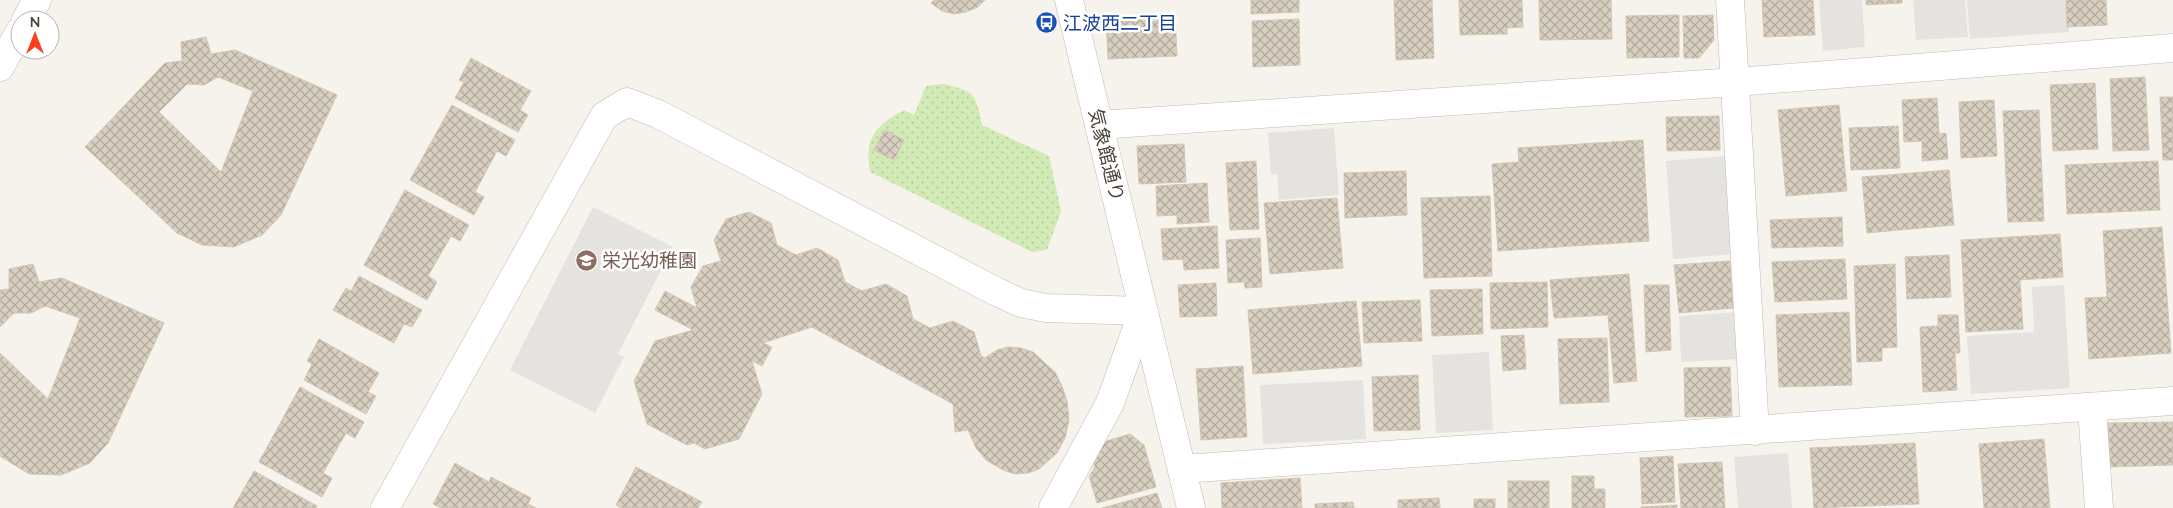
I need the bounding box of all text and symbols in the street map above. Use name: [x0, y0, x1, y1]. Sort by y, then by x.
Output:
north arrow: [10, 10, 60, 60]
bus stop icon: 江波西二丁目: [1035, 11, 1059, 35]
place label: 江波西二丁目: [1063, 11, 1177, 35]
text: N: [30, 13, 40, 31]
street label: 気象館通り: [1084, 106, 1130, 204]
school or university icon: 栄光幼稚園: [574, 248, 598, 272]
place label: 栄光幼稚園: [602, 248, 697, 272]

